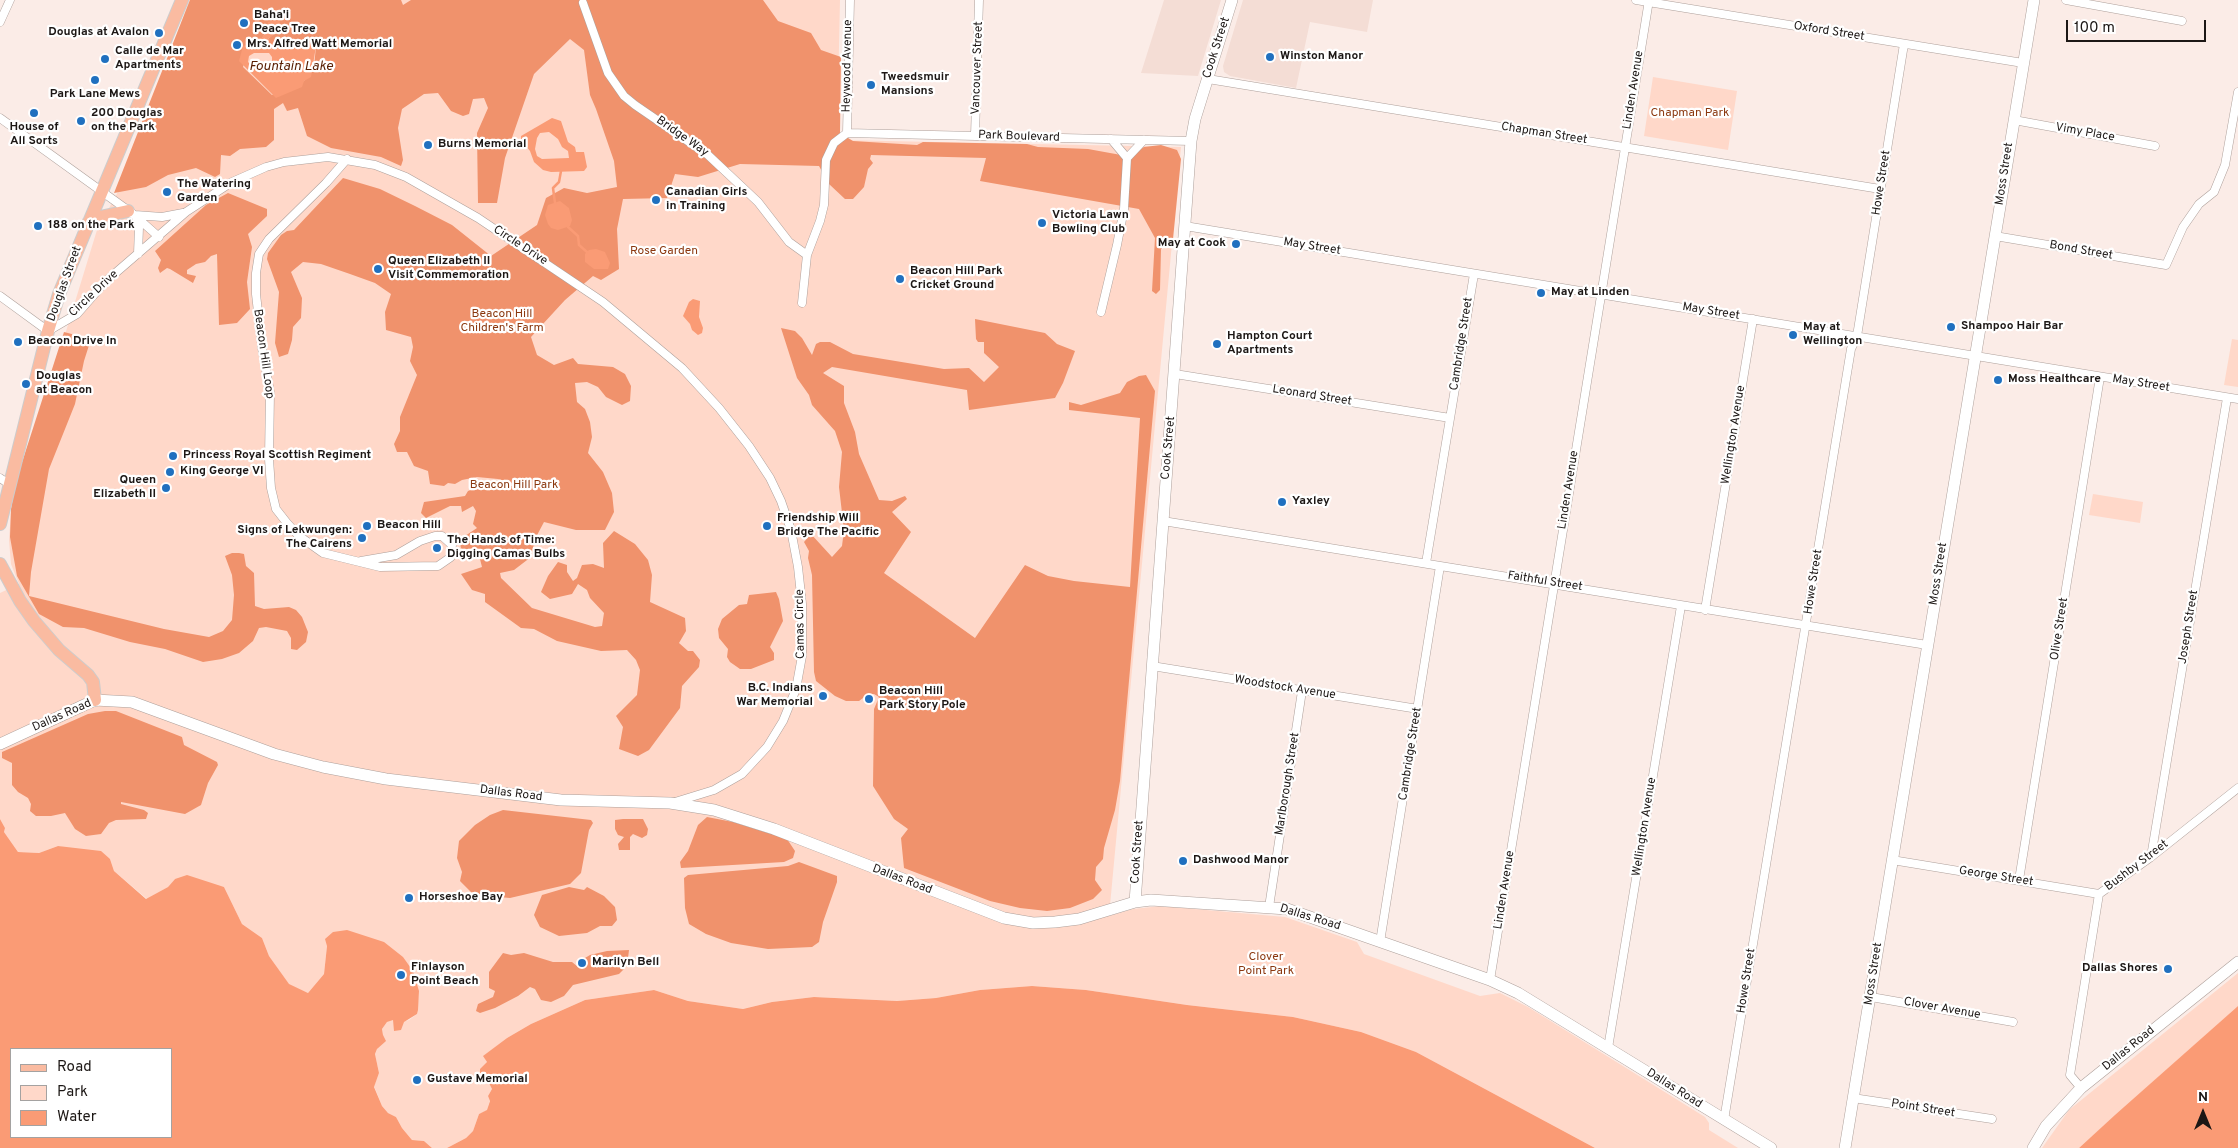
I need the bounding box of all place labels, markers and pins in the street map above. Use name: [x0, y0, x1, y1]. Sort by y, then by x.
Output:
place label: Baha'i Peace Tree: [254, 9, 316, 37]
marker: Baha'i Peace Tree: [238, 17, 250, 29]
place label: Douglas at Avalon: [48, 26, 149, 40]
marker: Douglas at Avalon: [153, 27, 165, 39]
place label: Mrs. Alfred Watt Memorial: [247, 38, 392, 52]
marker: Mrs. Alfred Watt Memorial: [231, 39, 243, 51]
place label: Calle de Mar Apartments: [115, 45, 184, 73]
place label: Winston Manor: [1280, 50, 1363, 64]
marker: Winston Manor: [1264, 51, 1276, 63]
marker: Calle de Mar Apartments: [99, 53, 111, 65]
place label: Tweedsmuir Mansions: [881, 71, 949, 99]
marker: Park Lane Mews: [89, 74, 101, 86]
marker: Tweedsmuir Mansions: [865, 79, 877, 91]
place label: Park Lane Mews: [50, 88, 140, 102]
marker: House of All Sorts: [28, 107, 40, 119]
place label: 200 Douglas on the Park: [91, 107, 162, 135]
marker: 200 Douglas on the Park: [75, 115, 87, 127]
place label: House of All Sorts: [9, 121, 59, 149]
place label: Burns Memorial: [438, 138, 526, 152]
marker: Burns Memorial: [422, 139, 434, 151]
place label: The Watering Garden: [177, 178, 251, 206]
marker: The Watering Garden: [161, 186, 173, 198]
place label: Canadian Girls in Training: [666, 186, 747, 214]
marker: Canadian Girls in Training: [650, 194, 662, 206]
place label: Victoria Lawn Bowling Club: [1052, 209, 1129, 237]
marker: Victoria Lawn Bowling Club: [1036, 217, 1048, 229]
place label: 188 on the Park: [48, 219, 135, 233]
marker: 188 on the Park: [32, 220, 44, 232]
place label: May at Cook: [1158, 237, 1226, 251]
marker: May at Cook: [1230, 238, 1242, 250]
place label: Queen Elizabeth II Visit Commemoration: [388, 255, 509, 283]
marker: Queen Elizabeth II Visit Commemoration: [372, 263, 384, 275]
place label: Beacon Hill Park Cricket Ground: [910, 265, 1003, 293]
marker: Beacon Hill Park Cricket Ground: [894, 273, 906, 285]
place label: May at Linden: [1551, 286, 1629, 300]
marker: May at Linden: [1535, 287, 1547, 299]
place label: Shampoo Hair Bar: [1961, 320, 2063, 334]
place label: May at Wellington: [1803, 321, 1862, 349]
marker: Shampoo Hair Bar: [1945, 321, 1957, 333]
marker: May at Wellington: [1787, 329, 1799, 341]
place label: Hampton Court Apartments: [1227, 330, 1313, 358]
place label: Beacon Drive In: [28, 335, 117, 349]
marker: Beacon Drive In: [12, 336, 24, 348]
marker: Hampton Court Apartments: [1211, 338, 1223, 350]
place label: Douglas at Beacon: [36, 370, 92, 398]
place label: Moss Healthcare: [2008, 373, 2101, 387]
marker: Moss Healthcare: [1992, 374, 2004, 386]
marker: Douglas at Beacon: [20, 378, 32, 390]
place label: Princess Royal Scottish Regiment: [183, 449, 371, 463]
marker: Princess Royal Scottish Regiment: [167, 450, 179, 462]
place label: King George VI: [180, 465, 263, 479]
marker: King George VI: [164, 466, 176, 478]
place label: Queen Elizabeth II: [93, 474, 156, 502]
marker: Queen Elizabeth II: [160, 482, 172, 494]
place label: Yaxley: [1292, 495, 1330, 509]
marker: Yaxley: [1276, 496, 1288, 508]
place label: Friendship Will Bridge The Pacific: [777, 512, 879, 540]
place label: Beacon Hill: [377, 519, 441, 533]
marker: Beacon Hill: [361, 520, 373, 532]
marker: Friendship Will Bridge The Pacific: [761, 520, 773, 532]
place label: Signs of Lekwungen: The Cairens: [237, 524, 352, 552]
marker: Signs of Lekwungen: The Cairens: [356, 532, 368, 544]
place label: The Hands of Time: Digging Camas Bulbs: [447, 534, 565, 562]
marker: The Hands of Time: Digging Camas Bulbs: [431, 542, 443, 554]
place label: B.C. Indians War Memorial: [736, 682, 813, 710]
place label: Beacon Hill Park Story Pole: [879, 685, 966, 713]
marker: B.C. Indians War Memorial: [817, 690, 829, 702]
marker: Beacon Hill Park Story Pole: [863, 693, 875, 705]
place label: Dashwood Manor: [1193, 854, 1289, 868]
marker: Dashwood Manor: [1177, 855, 1189, 867]
place label: Horseshoe Bay: [419, 891, 503, 905]
marker: Horseshoe Bay: [403, 892, 415, 904]
place label: Marilyn Bell: [592, 956, 659, 970]
marker: Marilyn Bell: [576, 957, 588, 969]
place label: Finlayson Point Beach: [411, 961, 479, 989]
place label: Dallas Shores: [2082, 962, 2158, 976]
marker: Dallas Shores: [2162, 963, 2174, 975]
marker: Finlayson Point Beach: [395, 969, 407, 981]
place label: Gustave Memorial: [427, 1073, 528, 1087]
marker: Gustave Memorial: [411, 1074, 423, 1086]

